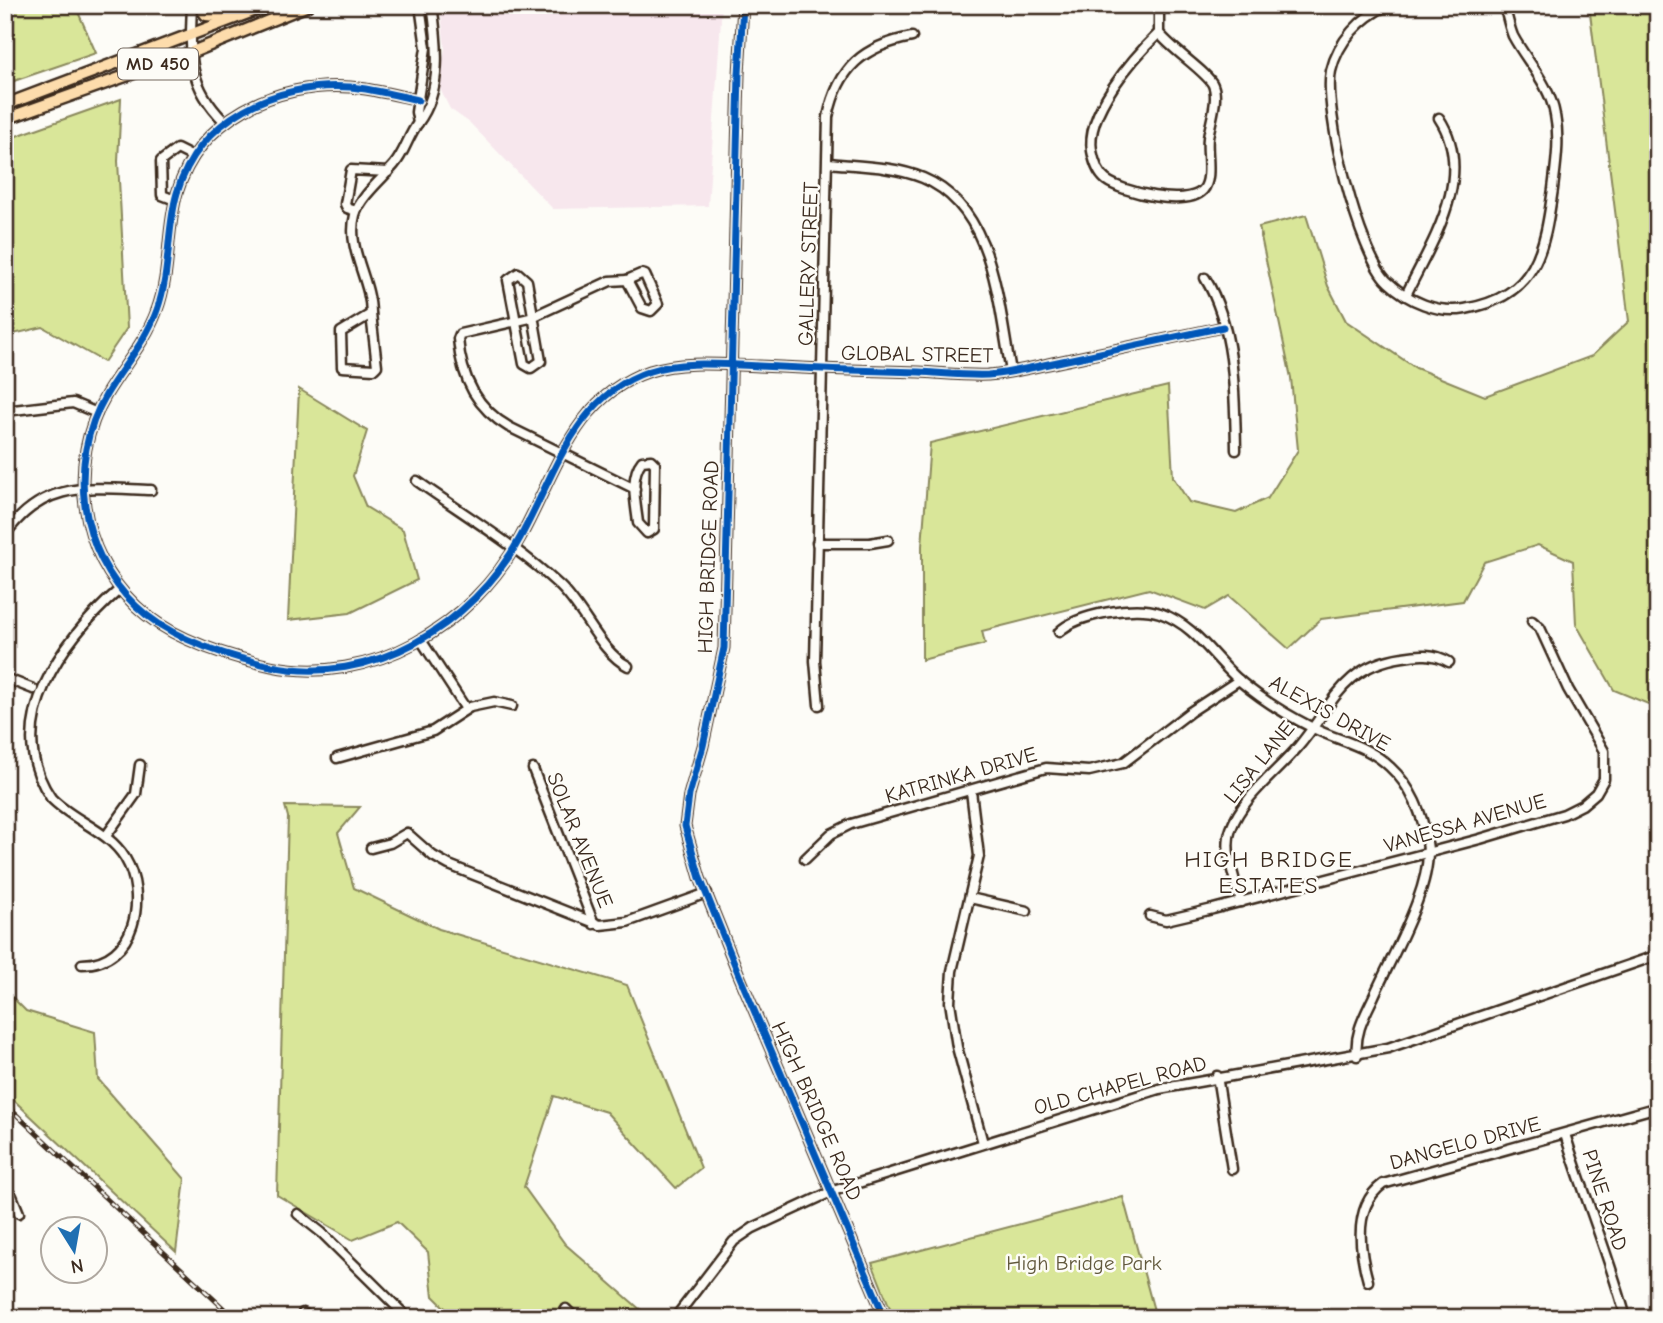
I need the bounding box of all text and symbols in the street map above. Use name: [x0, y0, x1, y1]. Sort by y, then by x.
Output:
road number: MD 450: [118, 48, 198, 80]
street label: GALLERY STREET: [793, 181, 823, 347]
street label: GLOBAL STREET: [841, 341, 993, 367]
street label: HIGH BRIDGE ROAD: [693, 460, 723, 654]
street label: ALEXIS DRIVE: [1265, 670, 1395, 756]
street label: LISA LANE: [1219, 716, 1299, 808]
street label: KATRINKA DRIVE: [882, 742, 1040, 808]
street label: SOLAR AVENUE: [542, 769, 618, 911]
street label: VANESSA AVENUE: [1381, 788, 1549, 858]
district label: HIGH BRIDGE ESTATES: [1184, 846, 1354, 899]
street label: HIGH BRIDGE ROAD: [767, 1018, 867, 1204]
street label: OLD CHAPEL ROAD: [1031, 1050, 1209, 1120]
street label: DANGELO DRIVE: [1387, 1111, 1543, 1175]
street label: PINE ROAD: [1577, 1146, 1633, 1254]
north arrow: [38, 1214, 108, 1284]
park label: High Bridge Park: [1006, 1251, 1162, 1275]
text: N: [69, 1254, 85, 1278]

